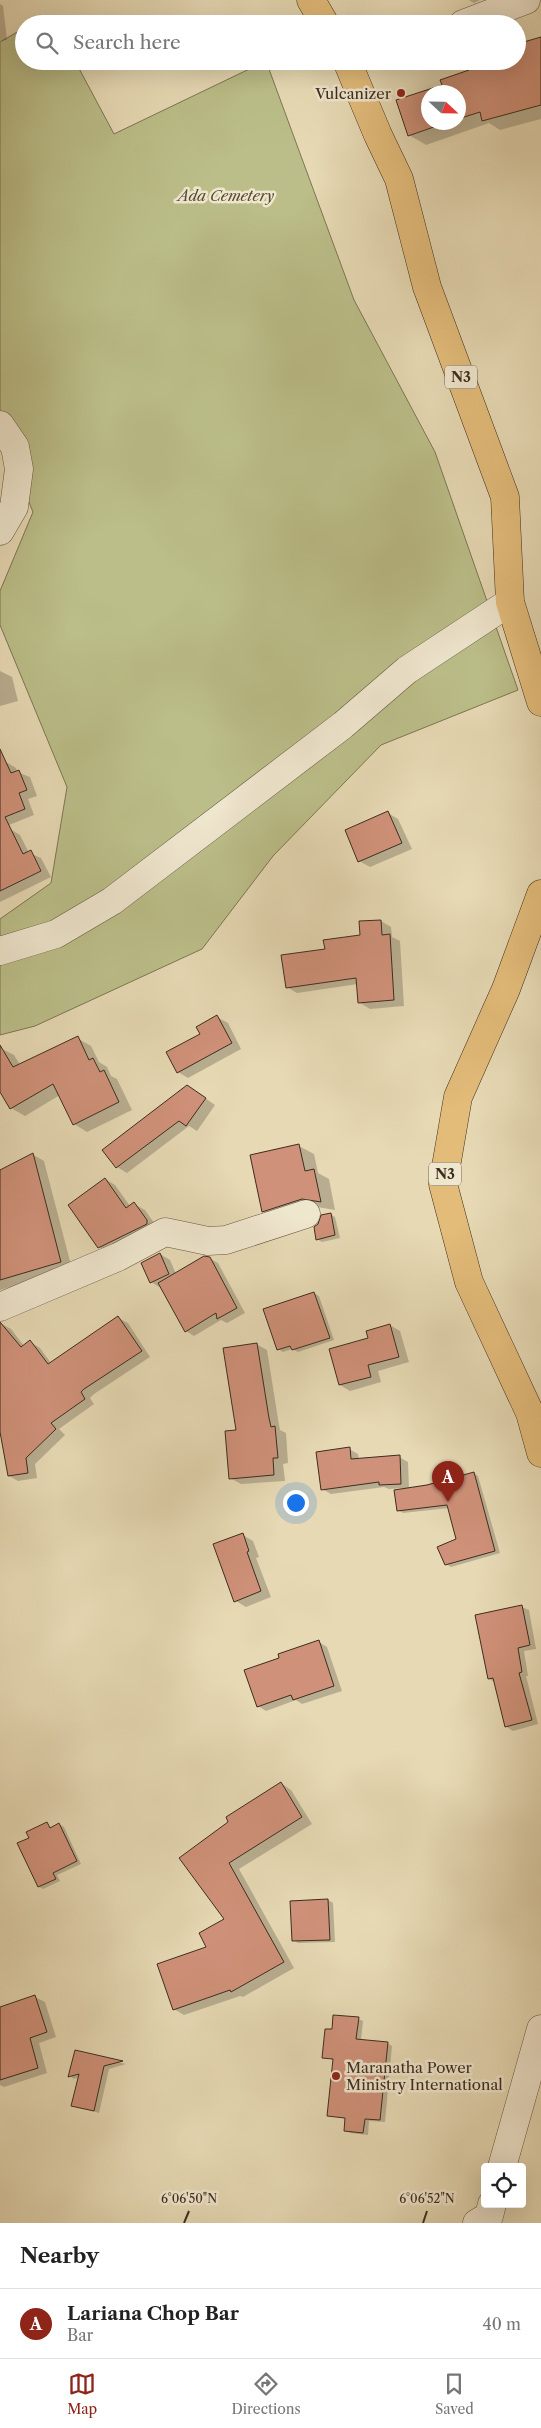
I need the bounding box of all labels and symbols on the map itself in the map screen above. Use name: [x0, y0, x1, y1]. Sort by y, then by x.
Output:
place label: Vulcanizer: [314, 84, 392, 103]
north arrow: [421, 85, 466, 130]
marker: Vulcanizer: [395, 87, 407, 99]
park label: Ada Cemetery: [176, 186, 275, 205]
road number: N3: [445, 366, 477, 388]
road number: N3: [429, 1162, 461, 1186]
pin: A: [432, 1461, 464, 1502]
your location: [283, 1490, 309, 1516]
place label: Maranatha Power Ministry International: [346, 2058, 503, 2094]
marker: Maranatha Power Ministry International: [330, 2070, 342, 2082]
text: 6°06'50"N: [161, 2191, 217, 2206]
text: 6°06'52"N: [399, 2191, 455, 2206]

